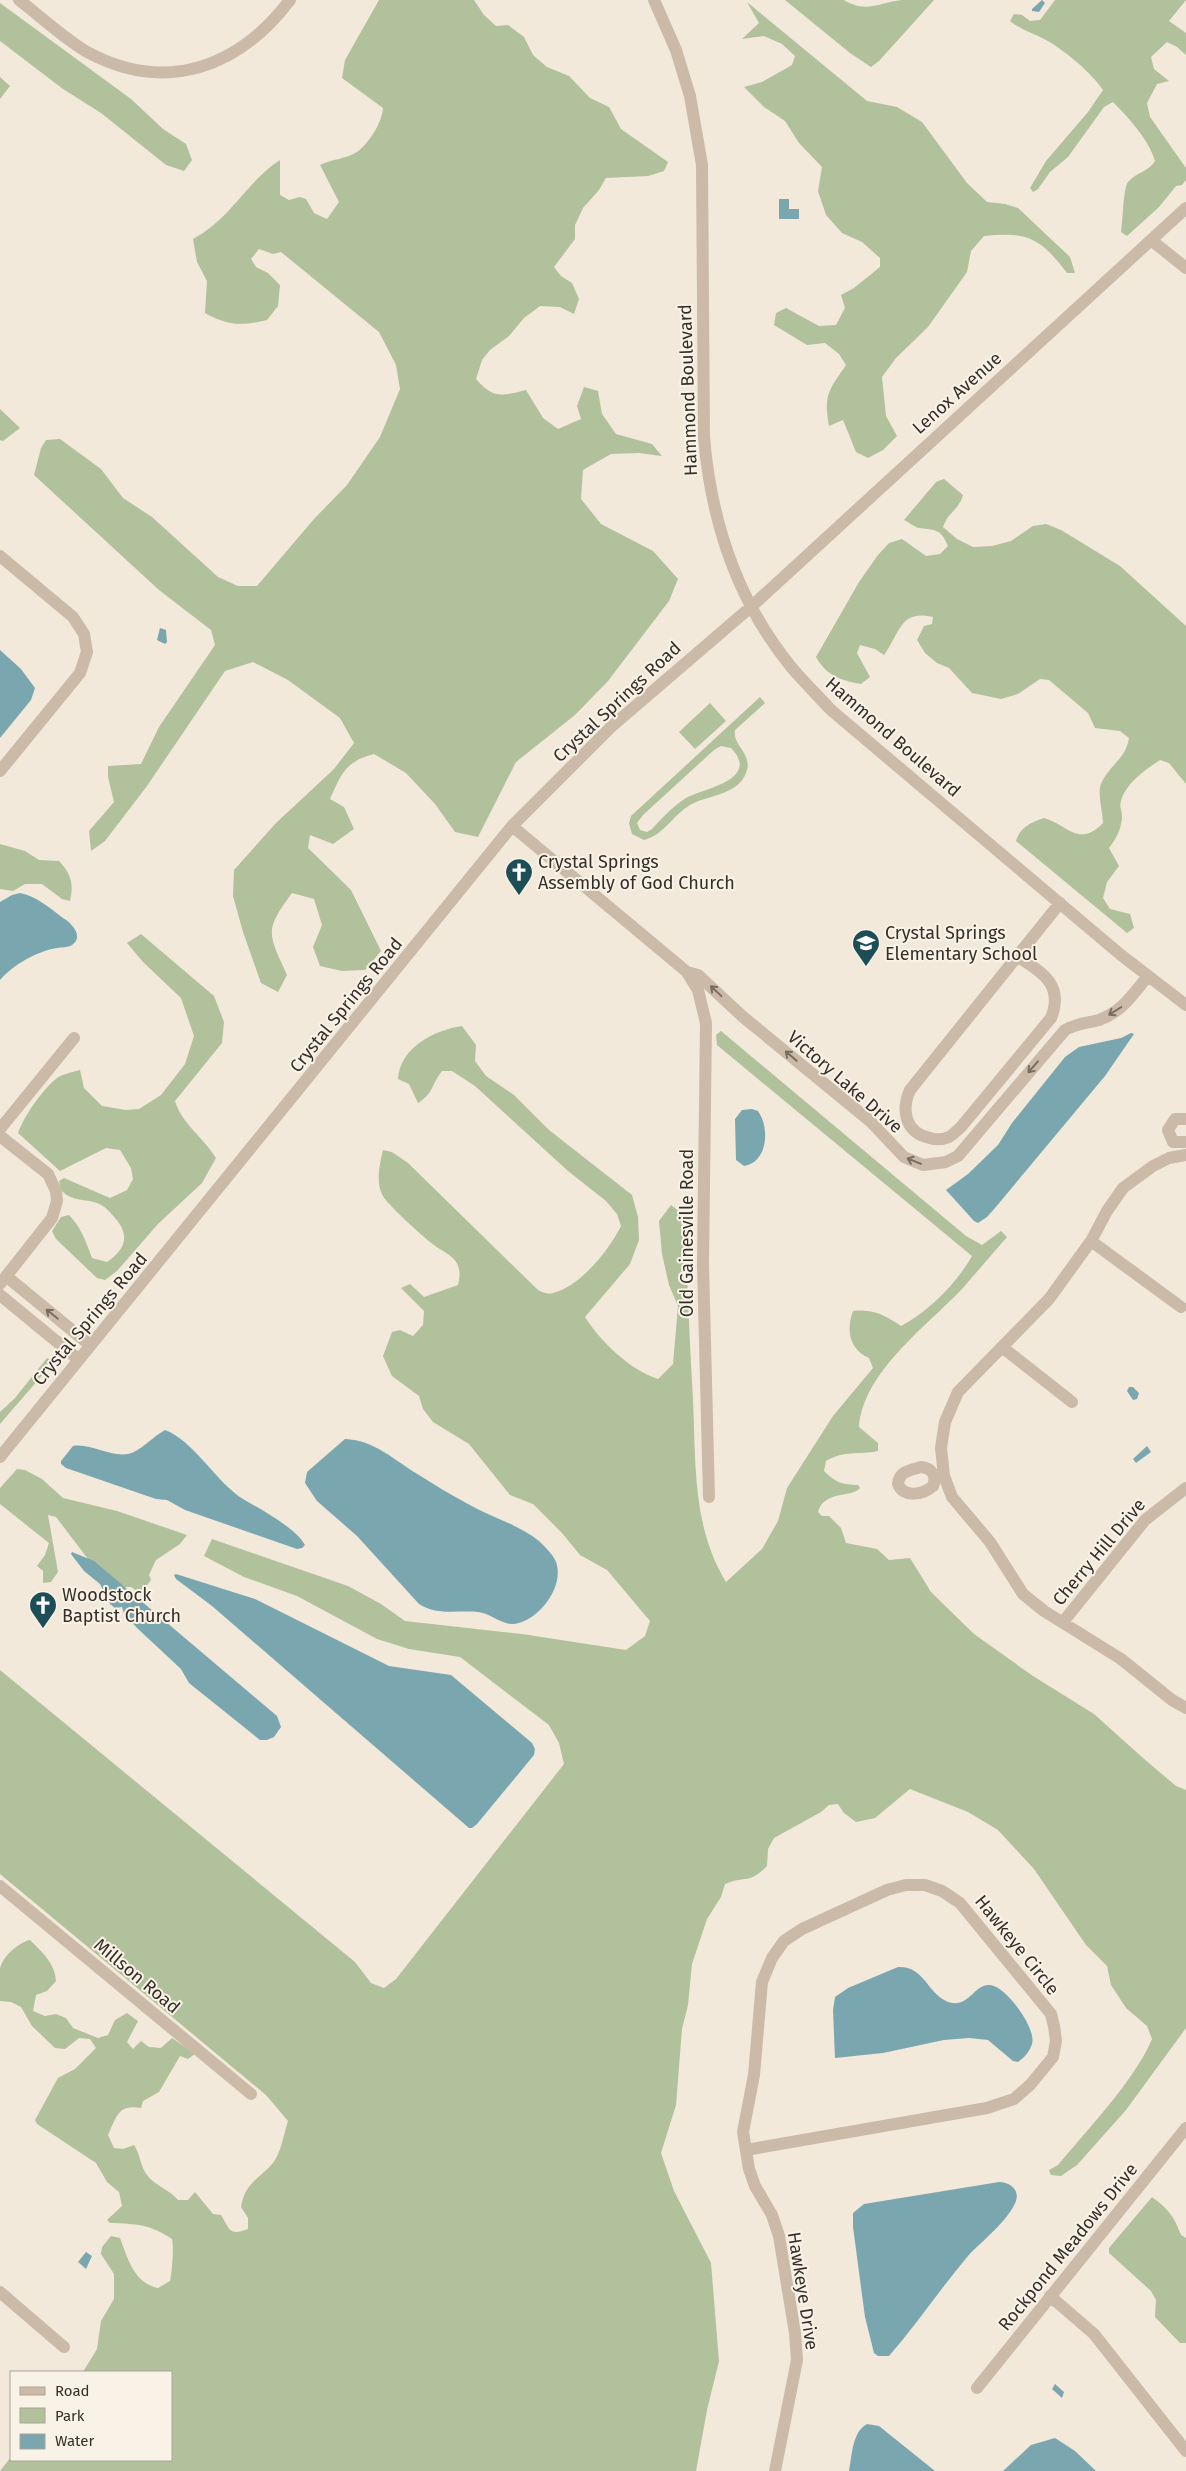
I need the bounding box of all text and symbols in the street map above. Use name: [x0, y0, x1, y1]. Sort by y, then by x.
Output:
street label: Hammond Boulevard: [674, 304, 702, 476]
street label: Lenox Avenue: [908, 347, 1006, 439]
street label: Crystal Springs Road: [548, 637, 686, 767]
street label: Hammond Boulevard: [821, 672, 965, 802]
place label: Crystal Springs Assembly of God Church: [538, 851, 735, 894]
church icon: Crystal Springs Assembly of God Church: [504, 857, 534, 896]
place label: Crystal Springs Elementary School: [885, 922, 1037, 965]
school or university icon: Crystal Springs Elementary School: [851, 928, 881, 967]
street label: Crystal Springs Road: [285, 933, 407, 1077]
one-way arrow: [710, 986, 723, 997]
one-way arrow: [1109, 1007, 1123, 1017]
street label: Victory Lake Drive: [783, 1026, 907, 1138]
one-way arrow: [785, 1051, 798, 1062]
one-way arrow: [1027, 1060, 1039, 1073]
street label: Old Gainesville Road: [676, 1149, 698, 1317]
one-way arrow: [907, 1156, 922, 1166]
street label: Crystal Springs Road: [28, 1248, 152, 1390]
one-way arrow: [46, 1308, 59, 1319]
street label: Cherry Hill Drive: [1048, 1494, 1150, 1610]
place label: Woodstock Baptist Church: [62, 1584, 181, 1627]
church icon: Woodstock Baptist Church: [28, 1590, 58, 1629]
street label: Hawkeye Circle: [970, 1891, 1064, 1999]
street label: Millson Road: [90, 1934, 184, 2018]
street label: Rockpond Meadows Drive: [994, 2159, 1142, 2335]
street label: Hawkeye Drive: [783, 2230, 823, 2352]
legend: [10, 2371, 172, 2461]
text: Road: [55, 2382, 90, 2400]
text: Park: [55, 2407, 85, 2425]
text: Water: [55, 2432, 94, 2450]

